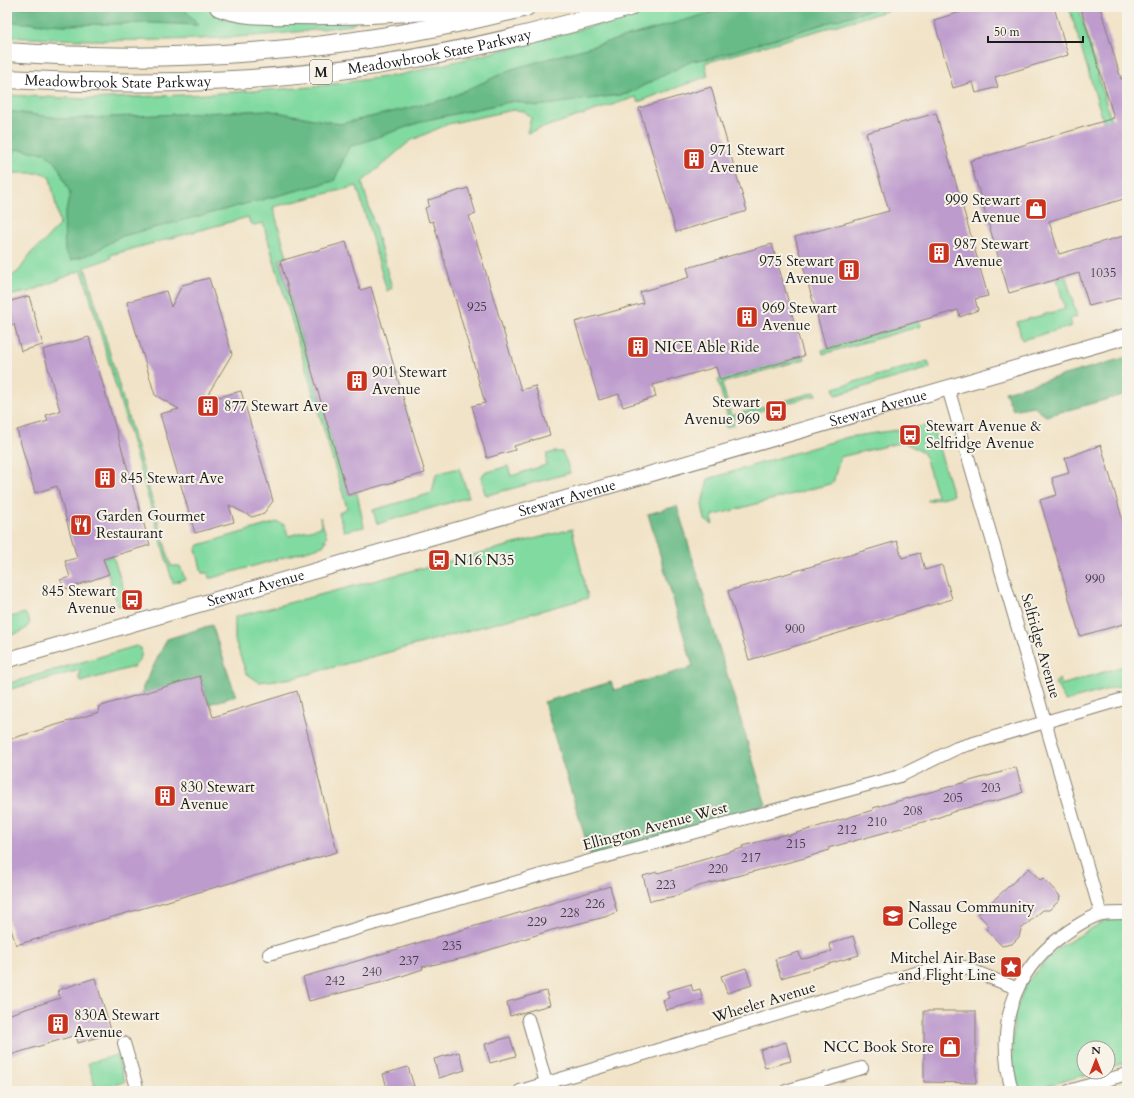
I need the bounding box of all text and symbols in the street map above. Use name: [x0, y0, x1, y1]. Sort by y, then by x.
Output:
scale bar: [988, 18, 1083, 44]
street label: Meadowbrook State Parkway: [346, 24, 534, 79]
text: 50 m: [994, 24, 1021, 40]
road number: M: [310, 60, 332, 84]
street label: Meadowbrook State Parkway: [24, 70, 212, 93]
place label: 971 Stewart Avenue: [710, 140, 785, 177]
building icon: 971 Stewart Avenue: [681, 146, 707, 172]
place label: 999 Stewart Avenue: [945, 190, 1020, 227]
shop icon: 999 Stewart Avenue: [1023, 196, 1049, 222]
place label: 987 Stewart Avenue: [954, 234, 1029, 271]
building icon: 987 Stewart Avenue: [926, 240, 952, 266]
place label: 975 Stewart Avenue: [759, 251, 834, 288]
building icon: 975 Stewart Avenue: [836, 257, 862, 283]
house number: 1035: [1090, 264, 1116, 282]
house number: 925: [467, 298, 487, 316]
place label: 969 Stewart Avenue: [762, 298, 837, 335]
building icon: 969 Stewart Avenue: [734, 304, 760, 330]
building icon: NICE Able Ride: [625, 334, 651, 360]
place label: NICE Able Ride: [654, 337, 760, 357]
place label: 901 Stewart Avenue: [372, 362, 447, 399]
building icon: 901 Stewart Avenue: [344, 368, 370, 394]
street label: Stewart Avenue: [827, 384, 930, 432]
place label: Stewart Avenue 969: [684, 392, 760, 429]
building icon: 877 Stewart Ave: [195, 393, 221, 419]
place label: 877 Stewart Ave: [224, 396, 328, 416]
bus stop icon: Stewart Avenue 969: [763, 398, 789, 424]
place label: Stewart Avenue & Selfridge Avenue: [926, 416, 1042, 453]
bus stop icon: Stewart Avenue & Selfridge Avenue: [897, 422, 923, 448]
building icon: 845 Stewart Ave: [92, 465, 118, 491]
place label: 845 Stewart Ave: [120, 468, 224, 488]
street label: Stewart Avenue: [516, 474, 618, 522]
place label: Garden Gourmet Restaurant: [96, 506, 205, 543]
restaurant icon: Garden Gourmet Restaurant: [68, 512, 94, 538]
bus stop icon: N16 N35: [426, 547, 452, 573]
place label: N16 N35: [454, 550, 514, 570]
street label: Stewart Avenue: [205, 564, 307, 612]
house number: 990: [1085, 570, 1105, 588]
place label: 845 Stewart Avenue: [41, 581, 116, 618]
bus stop icon: 845 Stewart Avenue: [119, 587, 145, 613]
street label: Selfridge Avenue: [1016, 591, 1066, 701]
house number: 900: [785, 620, 805, 638]
place label: 830 Stewart Avenue: [180, 777, 255, 814]
house number: 203: [981, 779, 1001, 797]
building icon: 830 Stewart Avenue: [152, 783, 178, 809]
house number: 205: [943, 789, 963, 807]
street label: Ellington Avenue West: [580, 797, 730, 855]
house number: 208: [903, 802, 923, 820]
house number: 210: [867, 813, 887, 831]
house number: 212: [837, 821, 857, 839]
house number: 215: [786, 835, 806, 853]
house number: 217: [741, 849, 761, 867]
house number: 220: [708, 860, 728, 878]
house number: 223: [656, 876, 676, 894]
house number: 226: [585, 895, 605, 913]
place label: Nassau Community College: [908, 897, 1035, 934]
school or university icon: Nassau Community College: [880, 903, 906, 929]
house number: 228: [560, 904, 580, 922]
house number: 229: [527, 913, 547, 931]
house number: 235: [442, 937, 462, 955]
place label: Mitchel Air Base and Flight Line: [890, 948, 996, 985]
house number: 237: [399, 952, 419, 970]
place icon: Mitchel Air Base and Flight Line: [998, 954, 1024, 980]
house number: 240: [362, 963, 382, 981]
house number: 242: [325, 972, 345, 990]
street label: Wheeler Avenue: [709, 977, 818, 1028]
place label: 830A Stewart Avenue: [74, 1005, 160, 1042]
building icon: 830A Stewart Avenue: [45, 1011, 71, 1037]
shop icon: NCC Book Store: [937, 1034, 963, 1060]
place label: NCC Book Store: [823, 1037, 934, 1057]
north arrow: [1076, 1040, 1116, 1080]
text: N: [1091, 1043, 1101, 1058]

